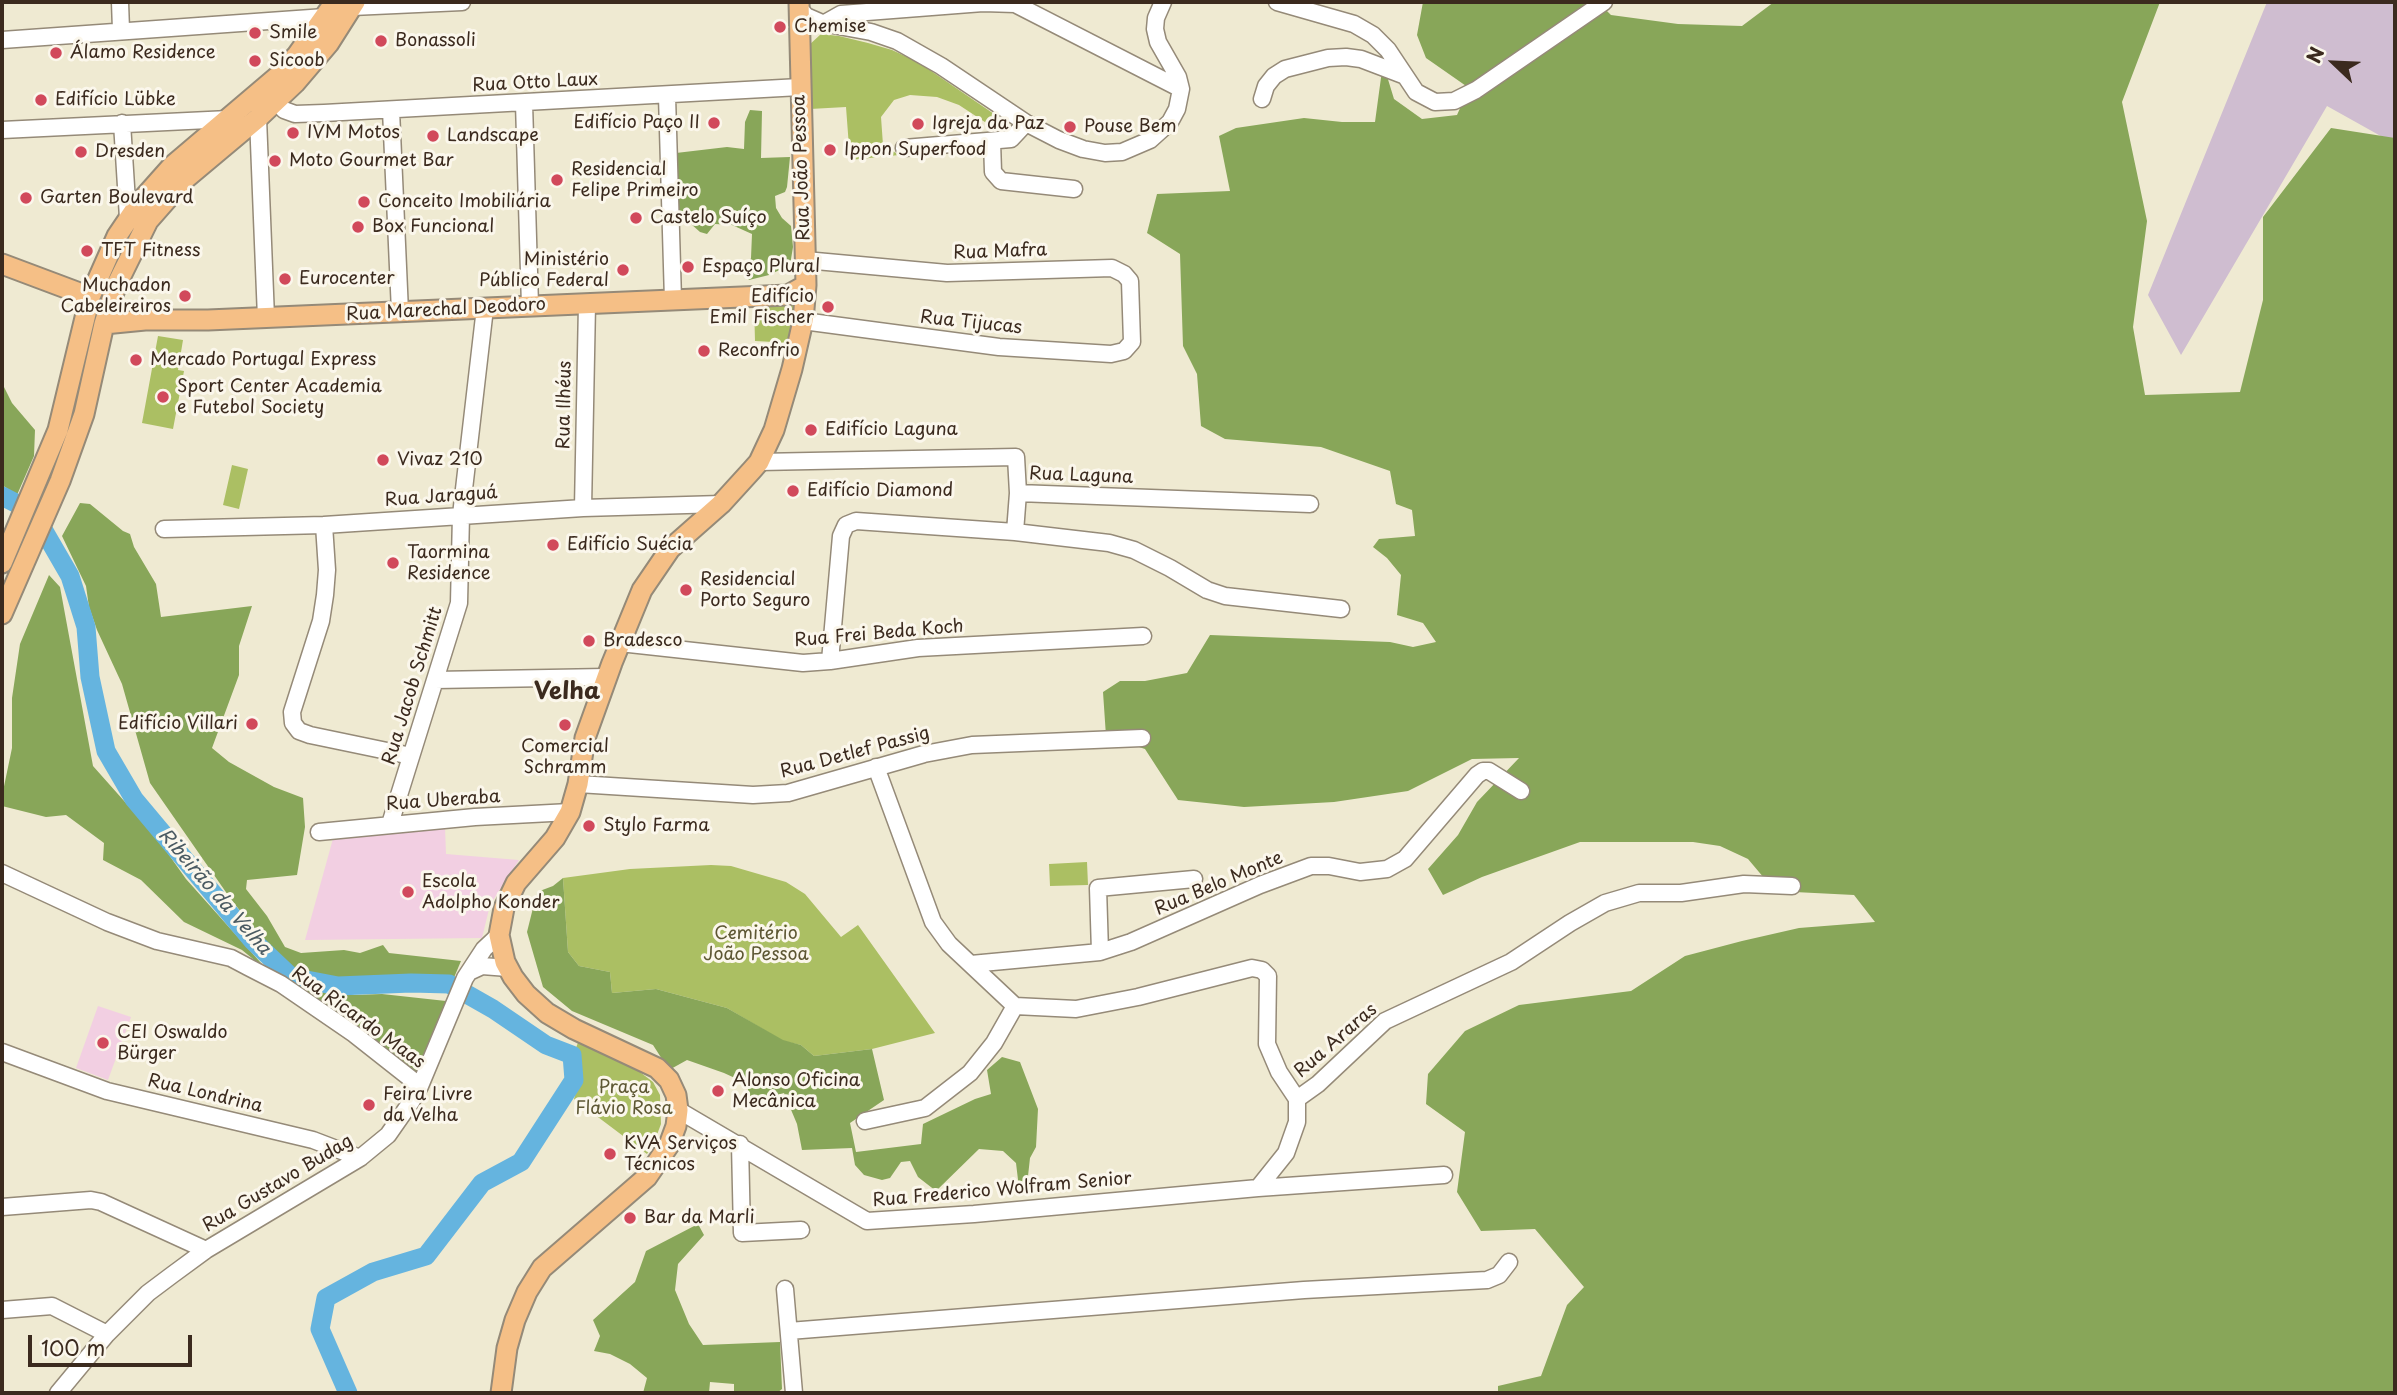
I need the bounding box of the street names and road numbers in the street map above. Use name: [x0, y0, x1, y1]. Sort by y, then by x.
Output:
street label: Rua Otto Laux: [472, 69, 598, 97]
street label: Rua João Pessoa: [789, 95, 815, 241]
street label: Rua Mafra: [953, 240, 1047, 264]
street label: Rua Marechal Deodoro: [346, 294, 546, 326]
street label: Rua Tijucas: [919, 307, 1023, 339]
street label: Rua Ilhéus: [553, 360, 577, 450]
street label: Rua Laguna: [1029, 463, 1133, 489]
street label: Rua Jaraguá: [384, 482, 498, 512]
street label: Rua Jacob Schmitt: [379, 604, 447, 768]
street label: Rua Frei Beda Koch: [793, 616, 965, 652]
street label: Rua Detlef Passig: [778, 723, 932, 783]
street label: Rua Uberaba: [385, 786, 501, 816]
street label: Rua Belo Monte: [1152, 847, 1286, 921]
street label: Rua Ricardo Maas: [287, 962, 429, 1074]
street label: Rua Araras: [1290, 999, 1382, 1083]
street label: Rua Londrina: [145, 1070, 265, 1118]
street label: Rua Gustavo Budag: [199, 1131, 357, 1237]
street label: Rua Frederico Wolfram Senior: [872, 1168, 1132, 1212]

